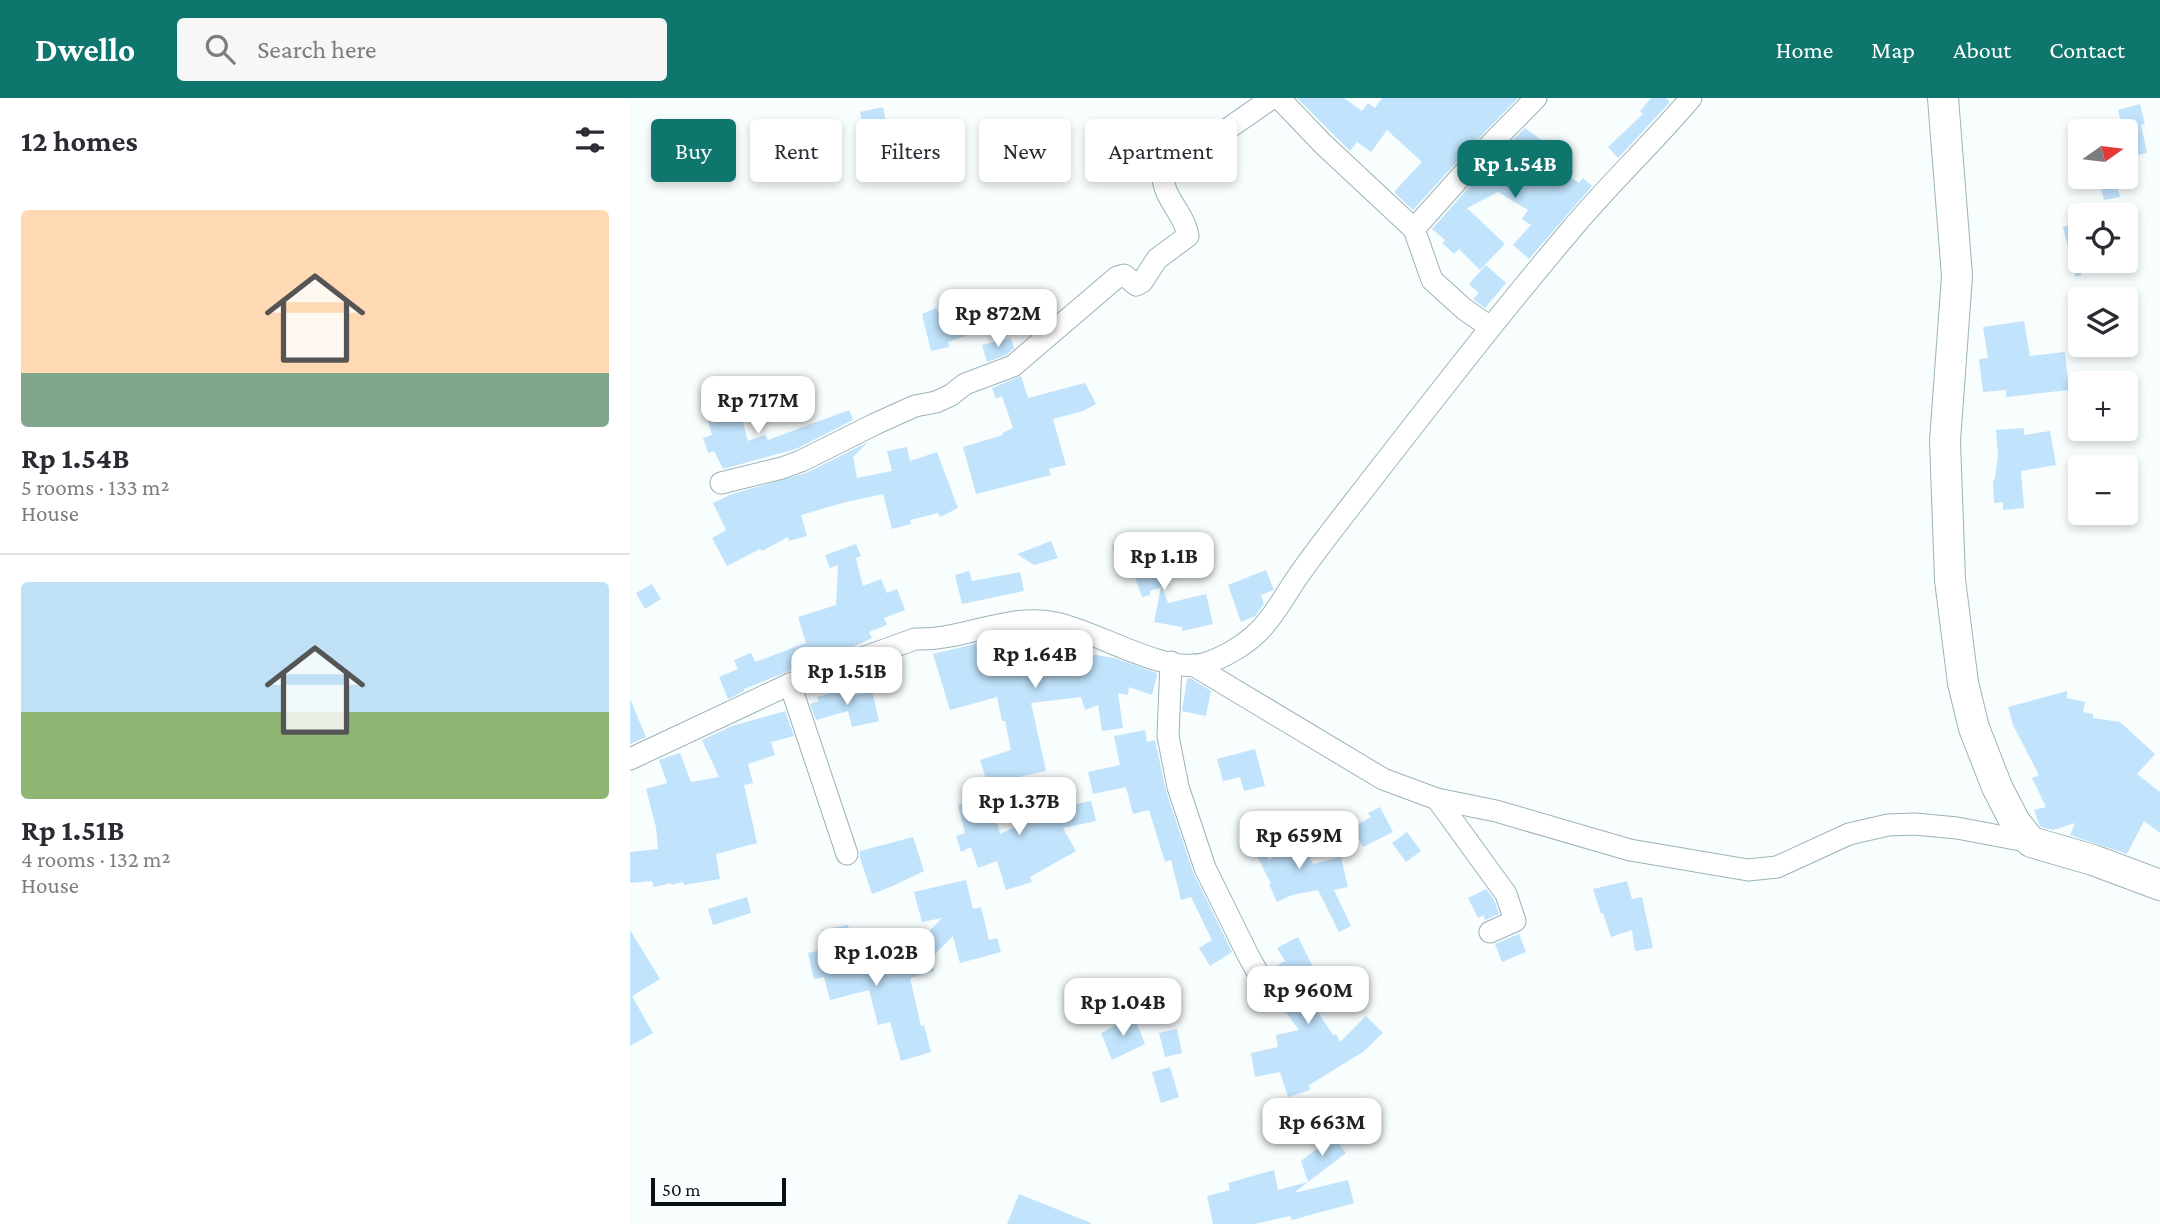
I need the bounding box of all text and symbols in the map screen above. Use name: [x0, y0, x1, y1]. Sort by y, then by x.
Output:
search box: [177, 18, 667, 81]
icon: search: [201, 30, 239, 68]
text: Dwello: [35, 31, 135, 68]
text: Search here: [257, 35, 377, 64]
text: Home: [1776, 36, 1833, 63]
text: Map: [1871, 36, 1915, 63]
text: About: [1953, 36, 2011, 63]
text: Contact: [2049, 36, 2125, 63]
chip: Buy: [651, 119, 736, 182]
chip: Rent: [750, 119, 842, 182]
chip: Filters: [856, 119, 965, 182]
chip: New: [979, 119, 1071, 182]
chip: Apartment: [1085, 119, 1237, 182]
north arrow: [2068, 119, 2138, 189]
map controls: [2068, 119, 2138, 525]
icon: filters: [571, 121, 609, 159]
text: 12 homes: [21, 124, 138, 157]
pin: Rp 1.54B: [1443, 140, 1587, 200]
text: Rp 1.54B: [1473, 150, 1557, 176]
button: locate: [2068, 203, 2138, 273]
icon: home: [252, 255, 378, 381]
button: layers: [2068, 287, 2138, 357]
pin: Rp 872M: [933, 289, 1063, 349]
text: Rp 872M: [955, 299, 1041, 325]
button: +: [2068, 371, 2138, 441]
pin: Rp 717M: [693, 376, 823, 436]
text: Rp 717M: [717, 386, 799, 412]
text: Rp 1.54B: [21, 441, 130, 474]
button: −: [2068, 455, 2138, 525]
text: 5 rooms · 133 m²: [21, 474, 169, 500]
text: House: [21, 500, 79, 526]
pin: Rp 1.1B: [1099, 532, 1229, 592]
text: Rp 1.1B: [1130, 542, 1198, 568]
icon: home: [252, 627, 378, 753]
pin: Rp 1.64B: [963, 630, 1107, 690]
text: Rp 1.64B: [993, 640, 1077, 666]
pin: Rp 1.51B: [775, 648, 919, 707]
text: Rp 1.51B: [807, 657, 887, 683]
pin: Rp 1.37B: [947, 778, 1091, 837]
text: Rp 1.37B: [978, 787, 1060, 813]
pin: Rp 659M: [1234, 812, 1364, 871]
text: Rp 1.51B: [21, 813, 125, 846]
text: Rp 659M: [1256, 821, 1342, 847]
text: 4 rooms · 132 m²: [21, 846, 170, 872]
text: House: [21, 872, 79, 898]
pin: Rp 1.02B: [804, 928, 948, 988]
text: Rp 1.02B: [834, 938, 918, 964]
pin: Rp 960M: [1243, 967, 1373, 1026]
text: Rp 960M: [1263, 976, 1353, 1002]
pin: Rp 1.04B: [1051, 978, 1195, 1038]
text: Rp 1.04B: [1080, 988, 1166, 1014]
pin: Rp 663M: [1257, 1098, 1387, 1158]
text: Rp 663M: [1278, 1108, 1366, 1134]
scale bar: [651, 1175, 786, 1207]
text: 50 m: [662, 1179, 701, 1200]

